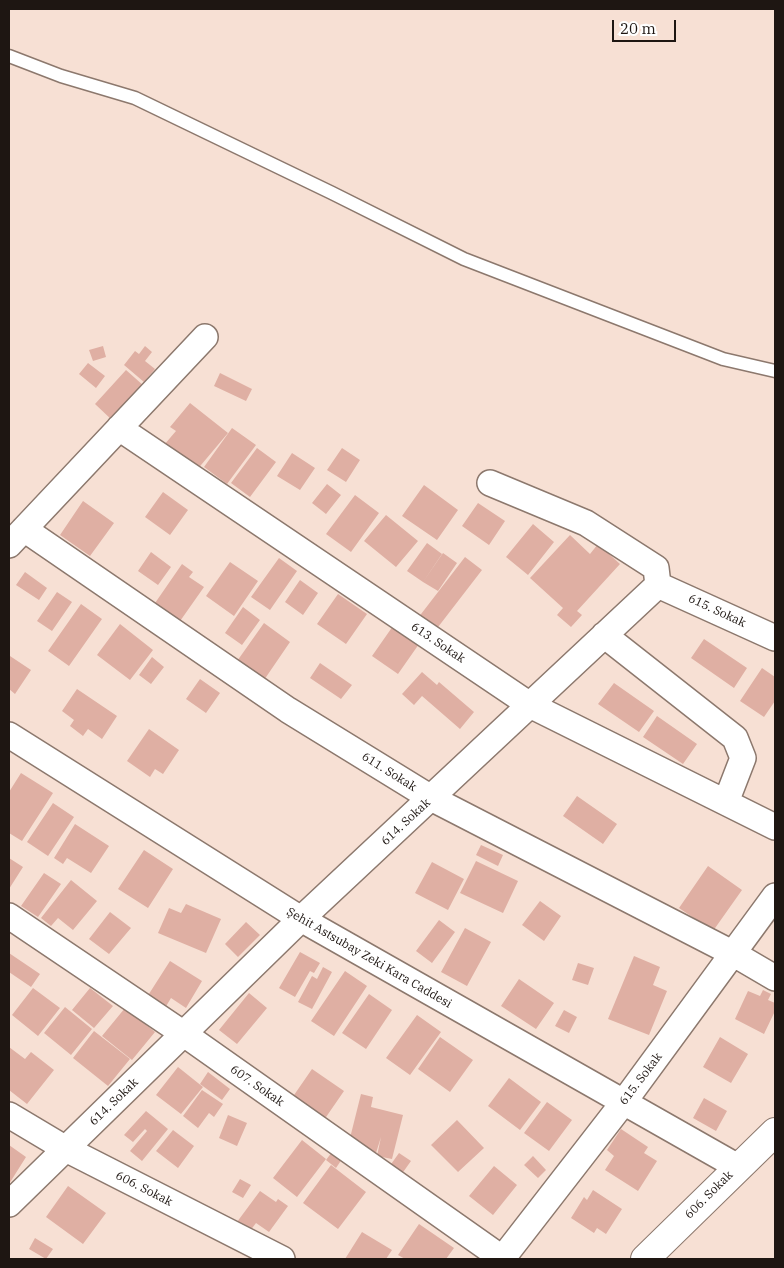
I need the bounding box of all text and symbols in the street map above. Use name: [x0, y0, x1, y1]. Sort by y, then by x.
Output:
scale bar: [614, 10, 678, 42]
text: 20 m: [620, 19, 656, 38]
street label: 615. Sokak: [686, 591, 748, 631]
street label: 613. Sokak: [408, 620, 468, 666]
street label: 611. Sokak: [359, 749, 419, 795]
street label: 614. Sokak: [378, 796, 434, 848]
street label: Şehit Astsubay Zeki Kara Caddesi: [284, 905, 454, 1011]
street label: 615. Sokak: [617, 1050, 665, 1108]
street label: 607. Sokak: [227, 1062, 287, 1110]
street label: 614. Sokak: [87, 1075, 141, 1129]
street label: 606. Sokak: [682, 1168, 736, 1222]
street label: 606. Sokak: [113, 1169, 175, 1209]

